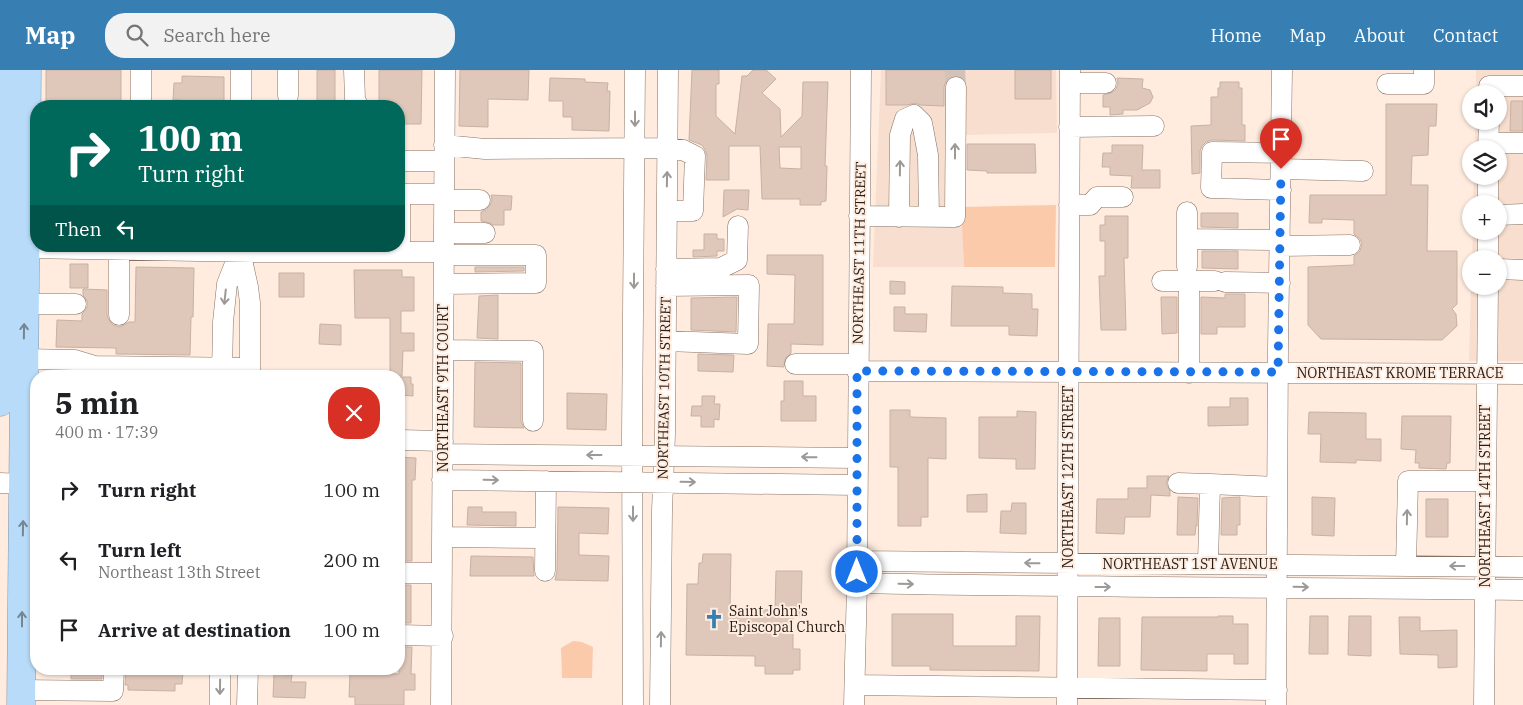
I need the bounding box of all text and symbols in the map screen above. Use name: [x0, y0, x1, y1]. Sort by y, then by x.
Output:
search box: [105, 13, 455, 58]
text: Map: [25, 19, 75, 51]
icon: search: [123, 21, 151, 49]
text: Search here: [163, 23, 270, 47]
text: Home: [1210, 24, 1262, 47]
text: Map: [1290, 24, 1326, 47]
text: About: [1354, 24, 1405, 47]
text: Contact: [1433, 24, 1498, 47]
map controls: [1462, 85, 1507, 295]
button: sound: [1462, 85, 1507, 130]
one-way arrow: [630, 110, 640, 126]
text: 100 m: [138, 115, 243, 161]
pin: [1260, 118, 1302, 169]
icon: right: [55, 120, 120, 185]
icon: arrive: [1267, 125, 1295, 153]
button: layers: [1462, 140, 1507, 185]
one-way arrow: [950, 143, 960, 160]
text: Turn right: [138, 159, 245, 188]
one-way arrow: [895, 160, 904, 176]
street label: NORTHEAST 11TH STREET: [848, 161, 870, 345]
one-way arrow: [662, 171, 672, 188]
button: +: [1462, 195, 1507, 240]
icon: left: [112, 215, 140, 243]
text: Then: [55, 217, 102, 241]
button: −: [1462, 250, 1507, 295]
one-way arrow: [629, 272, 639, 289]
one-way arrow: [220, 289, 230, 305]
street label: NORTHEAST 10TH STREET: [653, 296, 675, 480]
street label: NORTHEAST 9TH COURT: [434, 304, 452, 472]
one-way arrow: [19, 323, 29, 339]
street label: NORTHEAST KROME TERRACE: [1296, 364, 1504, 382]
text: 5 min: [55, 383, 139, 422]
street label: NORTHEAST 12TH STREET: [1059, 386, 1077, 569]
button: close: [328, 387, 380, 439]
street label: NORTHEAST 14TH STREET: [1476, 405, 1494, 588]
text: 400 m · 17:39: [55, 422, 158, 442]
one-way arrow: [586, 450, 602, 460]
one-way arrow: [801, 452, 817, 462]
one-way arrow: [482, 475, 499, 485]
icon: right: [55, 476, 83, 504]
one-way arrow: [680, 477, 696, 487]
text: Turn right: [98, 478, 196, 502]
text: 100 m: [323, 478, 380, 502]
one-way arrow: [628, 505, 638, 521]
one-way arrow: [1403, 509, 1412, 525]
one-way arrow: [18, 520, 28, 536]
text: Turn left: [98, 538, 181, 562]
position arrow: [830, 545, 882, 597]
icon: left: [55, 546, 83, 574]
text: 200 m: [323, 548, 380, 572]
street label: NORTHEAST 1ST AVENUE: [1102, 555, 1278, 573]
one-way arrow: [1024, 558, 1040, 568]
one-way arrow: [1449, 561, 1466, 571]
text: Northeast 13th Street: [98, 562, 260, 582]
one-way arrow: [897, 579, 913, 589]
one-way arrow: [1094, 582, 1111, 592]
one-way arrow: [1292, 582, 1308, 592]
place label: Saint John's Episcopal Church: [729, 602, 846, 636]
church icon: Saint John's Episcopal Church: [703, 608, 725, 630]
one-way arrow: [17, 611, 27, 628]
icon: arrive: [55, 616, 83, 644]
text: Arrive at destination: [98, 618, 291, 642]
text: 100 m: [323, 618, 380, 642]
one-way arrow: [656, 631, 666, 648]
one-way arrow: [215, 678, 225, 695]

